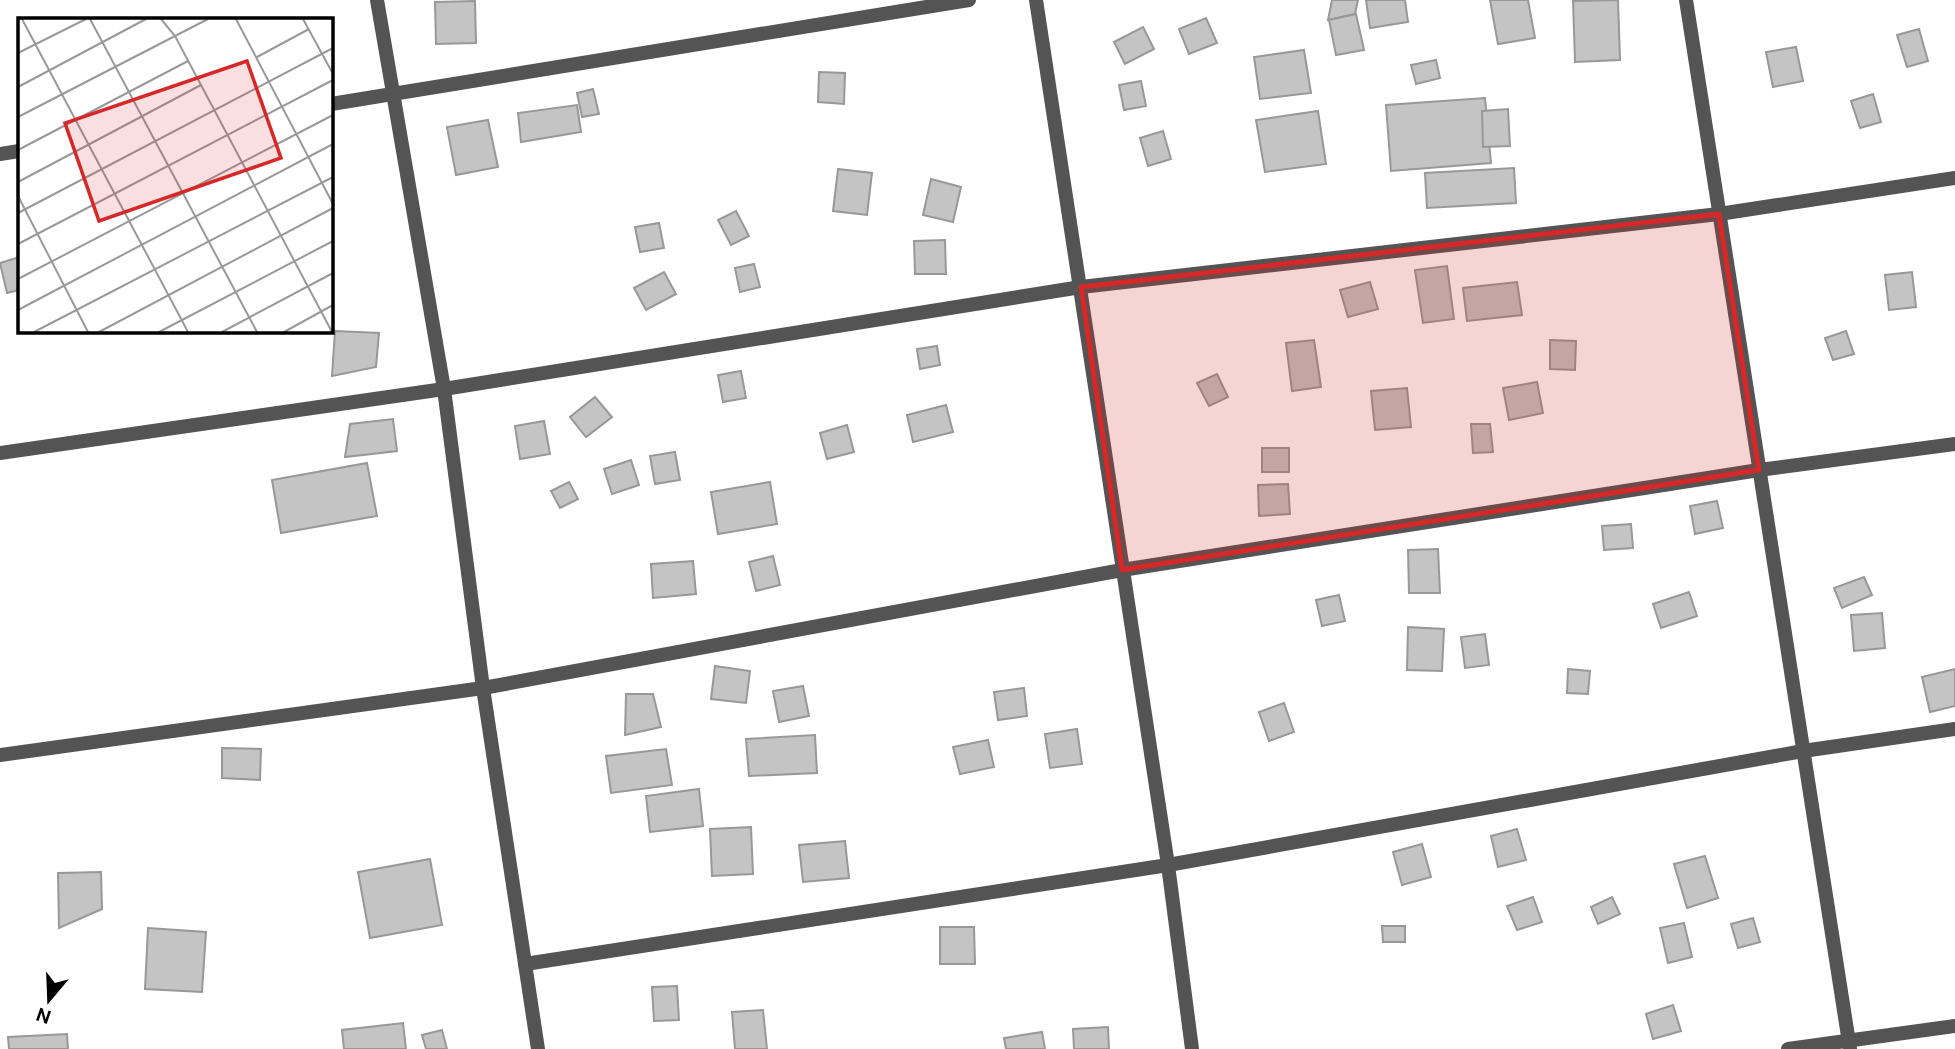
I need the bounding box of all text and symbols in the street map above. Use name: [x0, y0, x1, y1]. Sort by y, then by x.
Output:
inset map: [18, 18, 332, 332]
north arrow: [14, 965, 84, 1035]
text: N: [33, 1002, 54, 1030]

